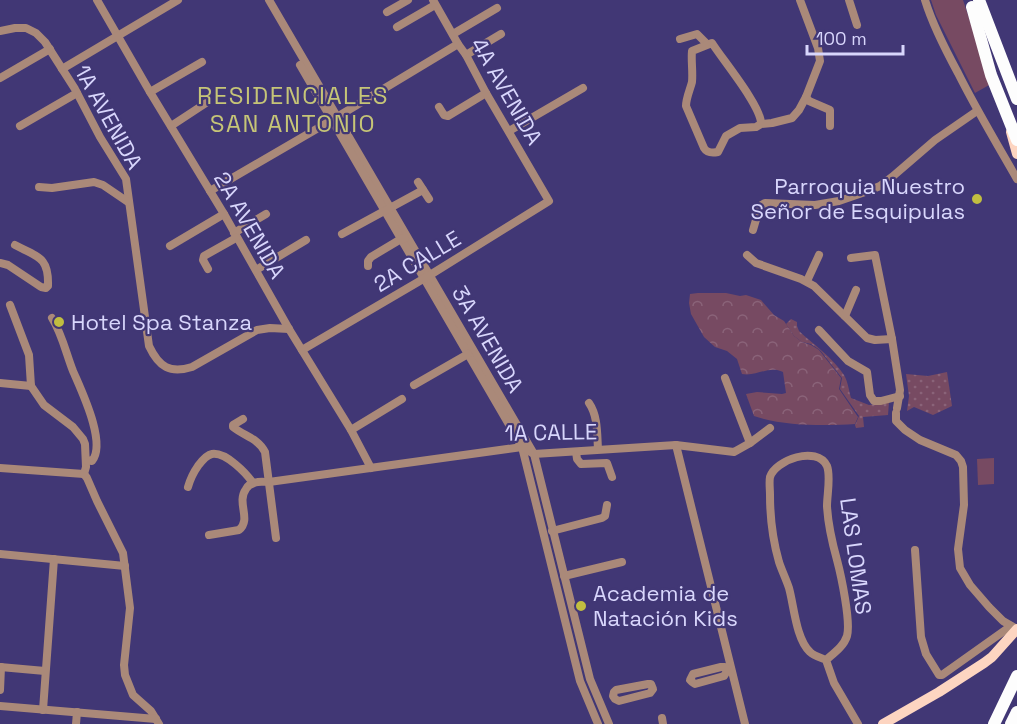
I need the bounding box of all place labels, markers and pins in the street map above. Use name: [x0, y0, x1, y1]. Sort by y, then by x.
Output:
place label: Parroquia Nuestro Señor de Esquipulas: [750, 172, 965, 225]
marker: Parroquia Nuestro Señor de Esquipulas: [970, 192, 984, 206]
place label: Hotel Spa Stanza: [71, 308, 252, 336]
marker: Hotel Spa Stanza: [52, 315, 66, 329]
place label: Academia de Natación Kids: [593, 579, 738, 632]
marker: Academia de Natación Kids: [574, 599, 588, 613]

